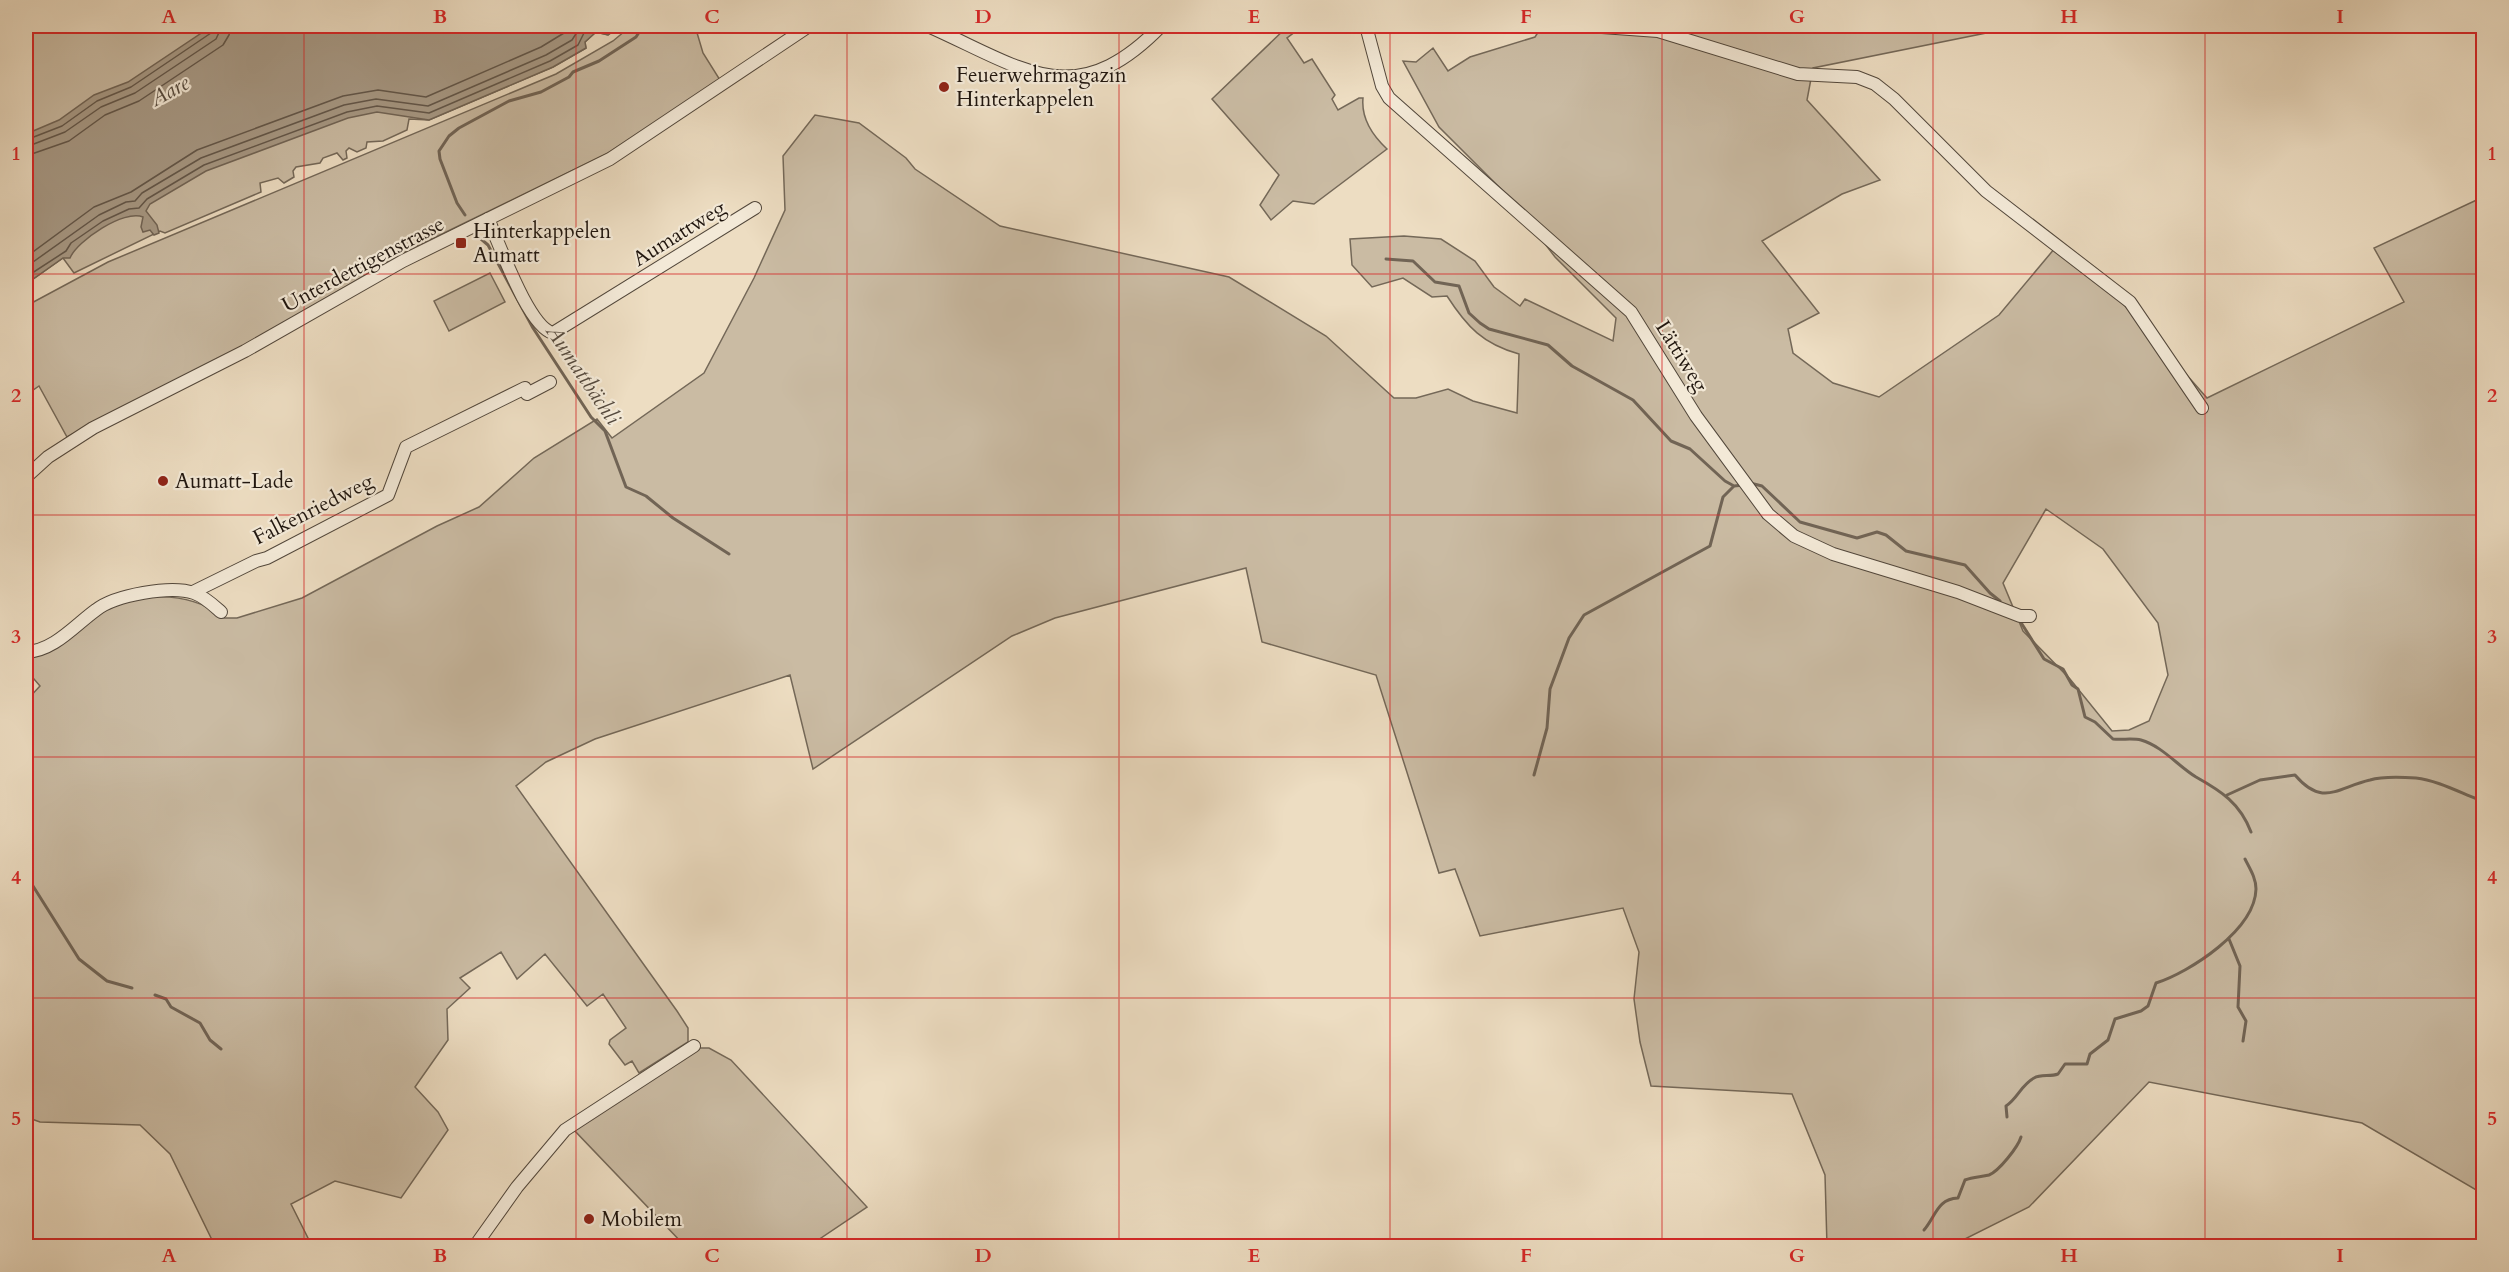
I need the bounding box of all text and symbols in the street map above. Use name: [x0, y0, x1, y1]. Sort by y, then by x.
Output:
text: A: [161, 3, 177, 30]
text: B: [433, 3, 447, 30]
text: C: [704, 3, 720, 30]
text: D: [974, 3, 992, 30]
text: E: [1248, 3, 1260, 30]
text: F: [1520, 3, 1532, 30]
text: G: [1789, 3, 1805, 30]
text: H: [2060, 3, 2078, 30]
text: I: [2336, 3, 2344, 30]
place label: Feuerwehrmagazin Hinterkappelen: [956, 61, 1127, 114]
water label: Aare: [143, 68, 195, 114]
marker: Feuerwehrmagazin Hinterkappelen: [937, 80, 951, 94]
text: 1: [11, 140, 21, 167]
text: 1: [2487, 140, 2497, 167]
street label: Aumattweg: [627, 193, 732, 273]
street label: Unterdettigenstrasse: [277, 209, 450, 320]
place label: Hinterkappelen Aumatt: [473, 217, 611, 270]
marker: Hinterkappelen Aumatt: [454, 236, 468, 250]
street label: Lättiweg: [1648, 315, 1715, 398]
water label: Aumattbächli: [538, 318, 628, 431]
text: 2: [11, 382, 21, 409]
text: 2: [2487, 382, 2497, 409]
place label: Aumatt-Lade: [175, 467, 293, 496]
street label: Falkenriedweg: [248, 467, 379, 552]
marker: Aumatt-Lade: [156, 474, 170, 488]
text: 3: [11, 623, 21, 650]
text: 3: [2487, 623, 2497, 650]
text: 4: [11, 864, 21, 891]
text: 4: [2487, 864, 2497, 891]
text: 5: [11, 1105, 21, 1132]
text: 5: [2487, 1105, 2497, 1132]
place label: Mobilem: [601, 1205, 682, 1234]
marker: Mobilem: [582, 1212, 596, 1226]
text: A: [161, 1242, 177, 1269]
text: B: [433, 1242, 447, 1269]
text: C: [704, 1242, 720, 1269]
text: D: [974, 1242, 992, 1269]
text: E: [1248, 1242, 1260, 1269]
text: F: [1520, 1242, 1532, 1269]
text: G: [1789, 1242, 1805, 1269]
text: H: [2060, 1242, 2078, 1269]
text: I: [2336, 1242, 2344, 1269]

